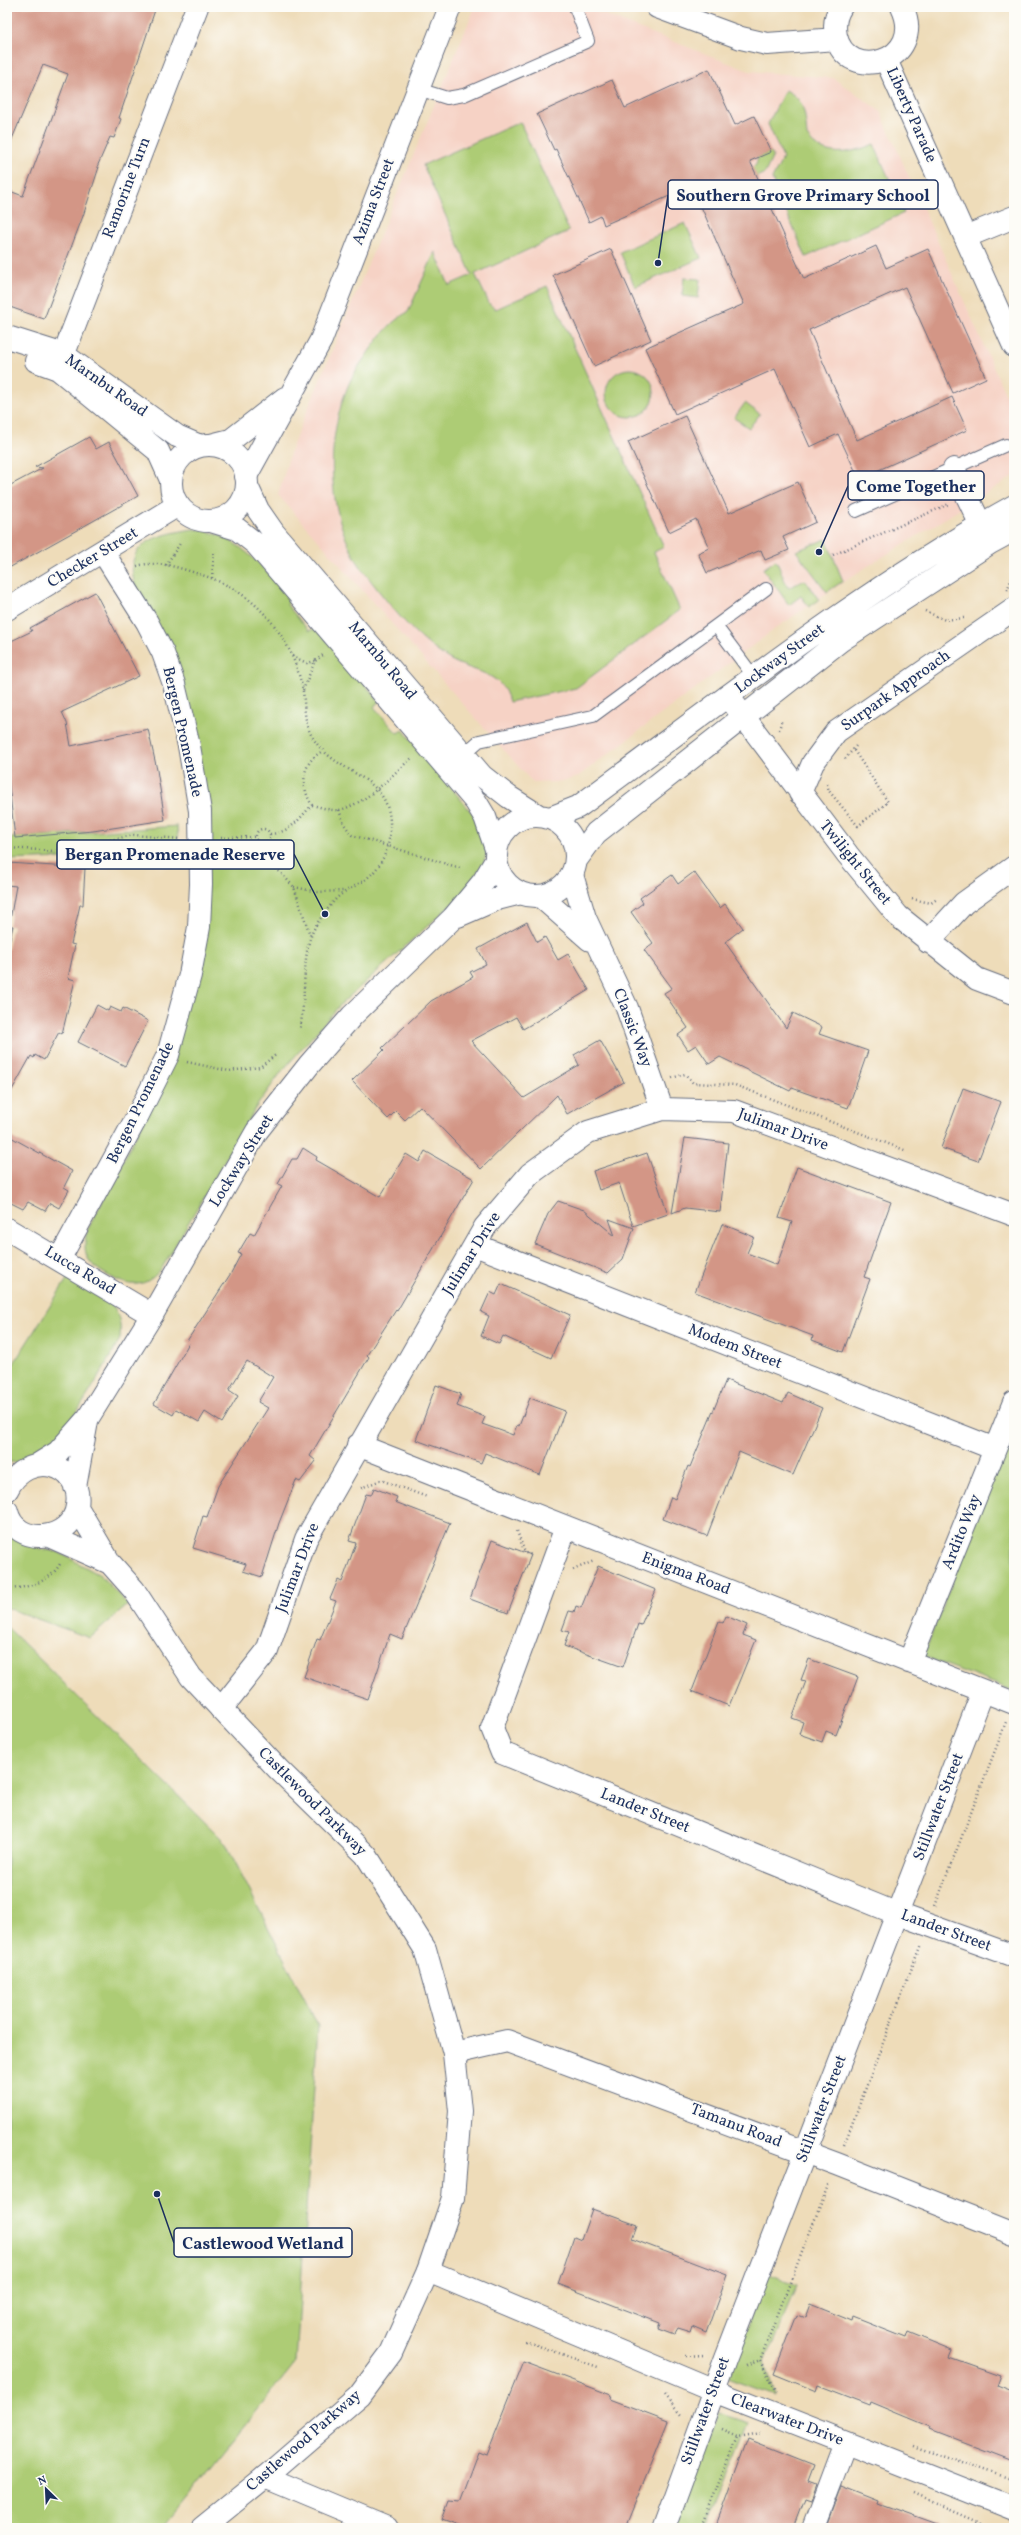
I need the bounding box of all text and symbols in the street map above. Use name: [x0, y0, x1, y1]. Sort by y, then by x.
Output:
street label: Liberty Parade: [880, 64, 942, 166]
street label: Ramorine Turn: [98, 134, 156, 242]
street label: Azima Street: [347, 155, 401, 249]
callout: Southern Grove Primary School: [668, 180, 938, 209]
text: Southern Grove Primary School: [676, 185, 930, 208]
street label: Marnbu Road: [60, 349, 152, 423]
callout: Come Together: [848, 471, 984, 500]
text: Come Together: [856, 476, 976, 499]
street label: Checker Street: [44, 522, 143, 594]
street label: Marnbu Road: [343, 617, 421, 705]
street label: Lockway Street: [731, 619, 830, 699]
street label: Surpark Approach: [837, 645, 955, 737]
street label: Bergen Promenade: [156, 665, 208, 799]
street label: Twilight Street: [814, 816, 896, 911]
callout: Bergan Promenade Reserve: [57, 840, 294, 869]
text: Bergan Promenade Reserve: [65, 844, 286, 867]
street label: Classic Way: [607, 985, 657, 1071]
street label: Bergen Promenade: [102, 1038, 180, 1168]
street label: Julimar Drive: [735, 1103, 831, 1157]
street label: Lockway Street: [205, 1110, 280, 1212]
street label: Julimar Drive: [438, 1208, 506, 1300]
street label: Lucca Road: [40, 1241, 120, 1301]
street label: Modem Street: [685, 1319, 786, 1375]
street label: Ardito Way: [937, 1491, 987, 1573]
street label: Julimar Drive: [271, 1520, 325, 1616]
street label: Enigma Road: [638, 1547, 734, 1601]
street label: Castlewood Parkway: [253, 1743, 372, 1862]
street label: Stillwater Street: [908, 1750, 970, 1864]
street label: Lander Street: [597, 1783, 693, 1839]
street label: Lander Street: [898, 1904, 995, 1958]
street label: Stillwater Street: [791, 2052, 853, 2166]
street label: Tamanu Road: [687, 2098, 785, 2154]
callout: Castlewood Wetland: [174, 2228, 352, 2257]
text: Castlewood Wetland: [182, 2233, 344, 2256]
street label: Stillwater Street: [676, 2353, 736, 2468]
street label: Castlewood Parkway: [242, 2385, 366, 2497]
street label: Clearwater Drive: [727, 2388, 847, 2452]
north arrow: [26, 2469, 66, 2509]
text: N: [36, 2473, 49, 2490]

